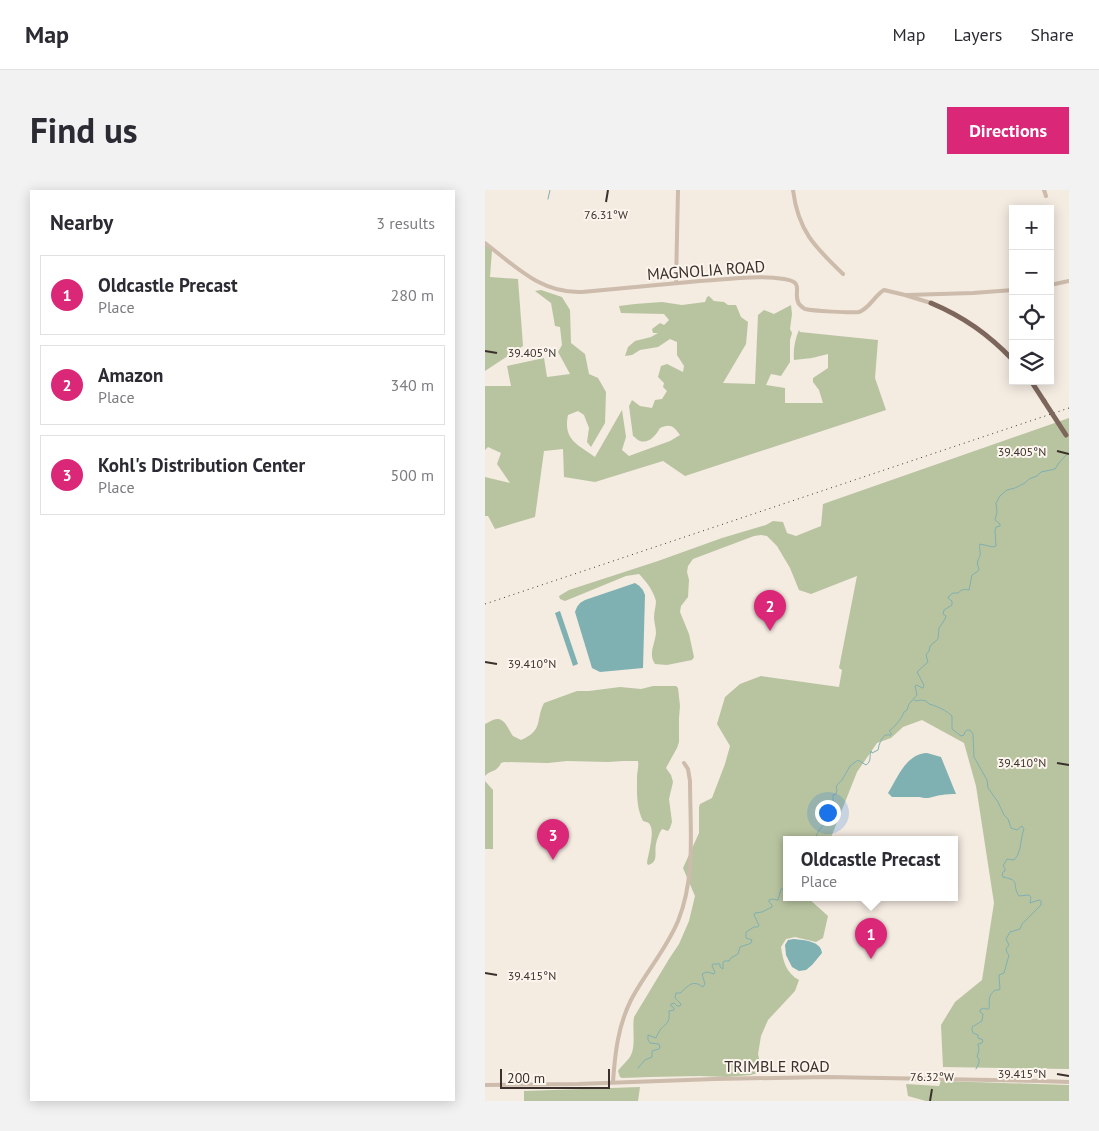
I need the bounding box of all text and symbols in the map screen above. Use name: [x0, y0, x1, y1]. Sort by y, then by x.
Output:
text: Map: [25, 19, 69, 50]
text: Map: [893, 23, 925, 46]
text: Layers: [953, 23, 1002, 46]
text: Share: [1030, 23, 1074, 46]
text: Find us: [30, 107, 138, 153]
button: Directions: [947, 107, 1069, 154]
map controls: [1009, 205, 1054, 385]
button: +: [1009, 205, 1054, 250]
text: 76.31°W: [584, 207, 628, 222]
text: Nearby: [50, 209, 113, 236]
text: 3 results: [376, 213, 435, 233]
button: −: [1009, 250, 1054, 295]
street label: MAGNOLIA ROAD: [646, 256, 766, 284]
text: Oldcastle Precast: [98, 273, 238, 297]
text: 1: [62, 285, 72, 305]
text: 280 m: [391, 285, 434, 305]
button: locate: [1009, 295, 1054, 340]
text: Place: [98, 297, 135, 317]
button: layers: [1009, 340, 1054, 385]
text: 39.405°N: [508, 345, 556, 360]
text: Amazon: [98, 363, 163, 387]
text: 2: [62, 375, 72, 395]
text: 340 m: [391, 375, 434, 395]
text: Place: [98, 387, 135, 407]
text: 39.405°N: [998, 444, 1046, 459]
text: Kohl's Distribution Center: [98, 453, 305, 477]
text: 3: [62, 465, 72, 485]
text: 500 m: [391, 465, 434, 485]
text: Place: [98, 477, 135, 497]
pin: 2: [754, 590, 786, 631]
text: 39.410°N: [508, 656, 556, 671]
text: 39.410°N: [998, 755, 1046, 770]
your location: [815, 800, 841, 826]
pin: 3: [537, 819, 569, 860]
popup: [783, 836, 958, 901]
text: Oldcastle Precast: [801, 847, 940, 871]
text: Place: [801, 871, 837, 891]
pin: 1: [855, 918, 887, 959]
text: 39.415°N: [508, 968, 556, 983]
street label: TRIMBLE ROAD: [724, 1056, 830, 1076]
scale bar: [500, 1066, 610, 1089]
text: 39.415°N: [998, 1066, 1046, 1081]
text: 200 m: [507, 1069, 545, 1087]
text: 76.32°W: [910, 1069, 954, 1084]

